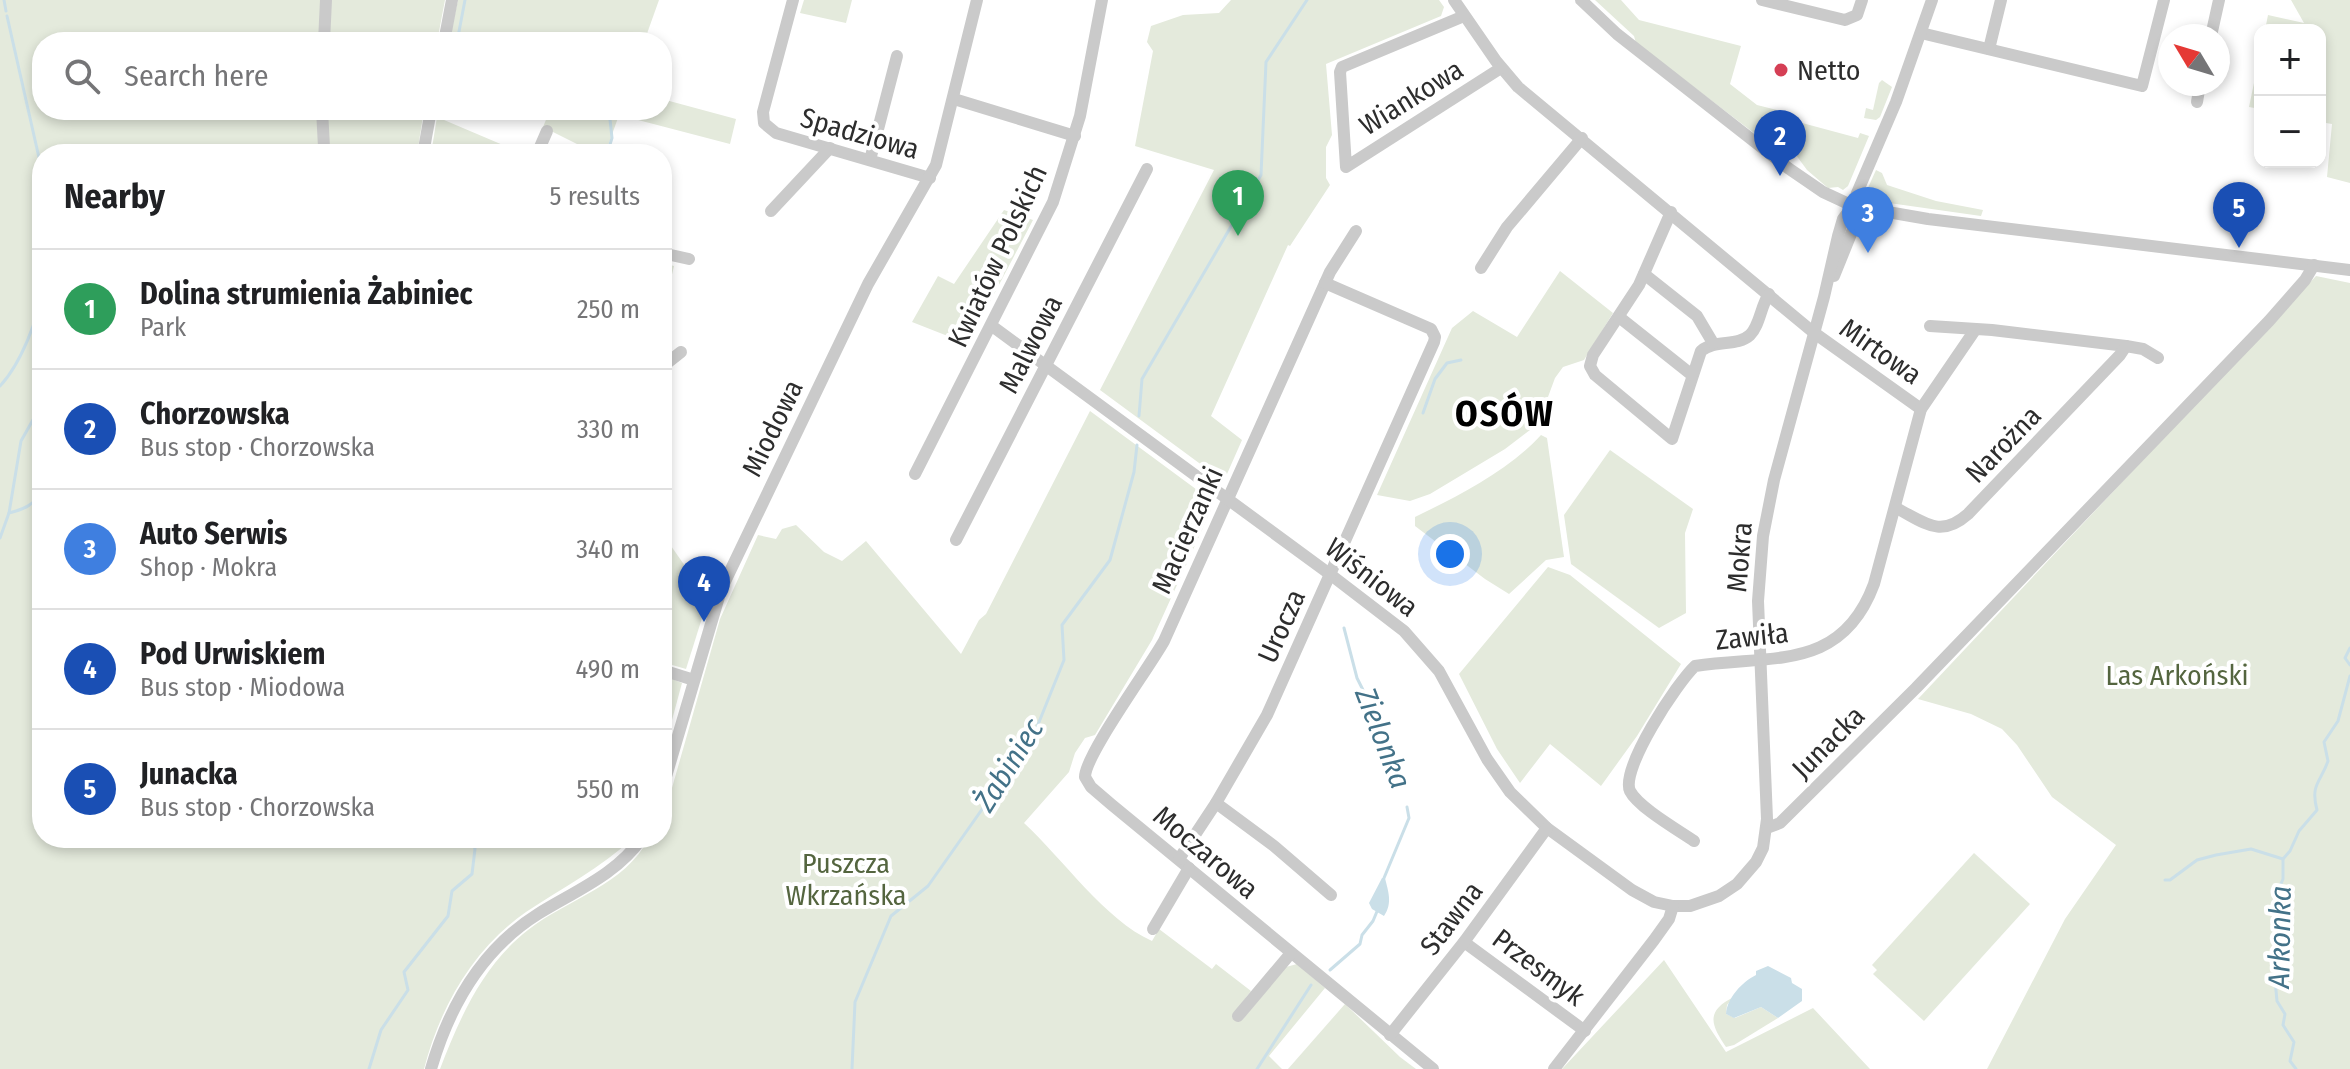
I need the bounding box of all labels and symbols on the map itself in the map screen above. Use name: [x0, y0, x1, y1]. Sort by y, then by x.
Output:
north arrow: [2158, 24, 2230, 96]
street label: Wiankowa: [1353, 53, 1469, 142]
place label: Netto: [1797, 54, 1860, 87]
marker: Netto: [1772, 61, 1790, 79]
street label: Spadziowa: [797, 101, 923, 166]
pin: 2: [1754, 110, 1806, 176]
street label: Kwiatów Polskich: [941, 160, 1054, 352]
pin: 1: [1212, 170, 1264, 236]
pin: 5: [2213, 182, 2265, 248]
pin: 3: [1842, 187, 1894, 253]
street label: Malwowa: [992, 290, 1069, 399]
street label: Mirtowa: [1834, 312, 1928, 391]
street label: Miodowa: [735, 375, 810, 482]
district label: OSÓW: [1455, 391, 1555, 436]
street label: Narożna: [1959, 399, 2048, 490]
street label: Macierzanki: [1145, 462, 1230, 599]
street label: Mokra: [1720, 521, 1759, 594]
street label: Wiśniowa: [1319, 531, 1424, 624]
your location: [1430, 534, 1470, 574]
pin: 4: [678, 556, 730, 622]
street label: Urocza: [1251, 584, 1312, 668]
street label: Zawiła: [1714, 616, 1790, 657]
park label: Las Arkoński: [2105, 659, 2249, 692]
water label: Zielonka: [1347, 682, 1419, 794]
street label: Junacka: [1785, 699, 1872, 786]
water label: Żabiniec: [966, 711, 1052, 819]
street label: Moczarowa: [1147, 799, 1265, 906]
park label: Puszcza Wkrzańska: [785, 847, 907, 912]
street label: Stawna: [1413, 875, 1490, 961]
water label: Arkonka: [2261, 885, 2299, 990]
street label: Przesmyk: [1486, 922, 1592, 1013]

